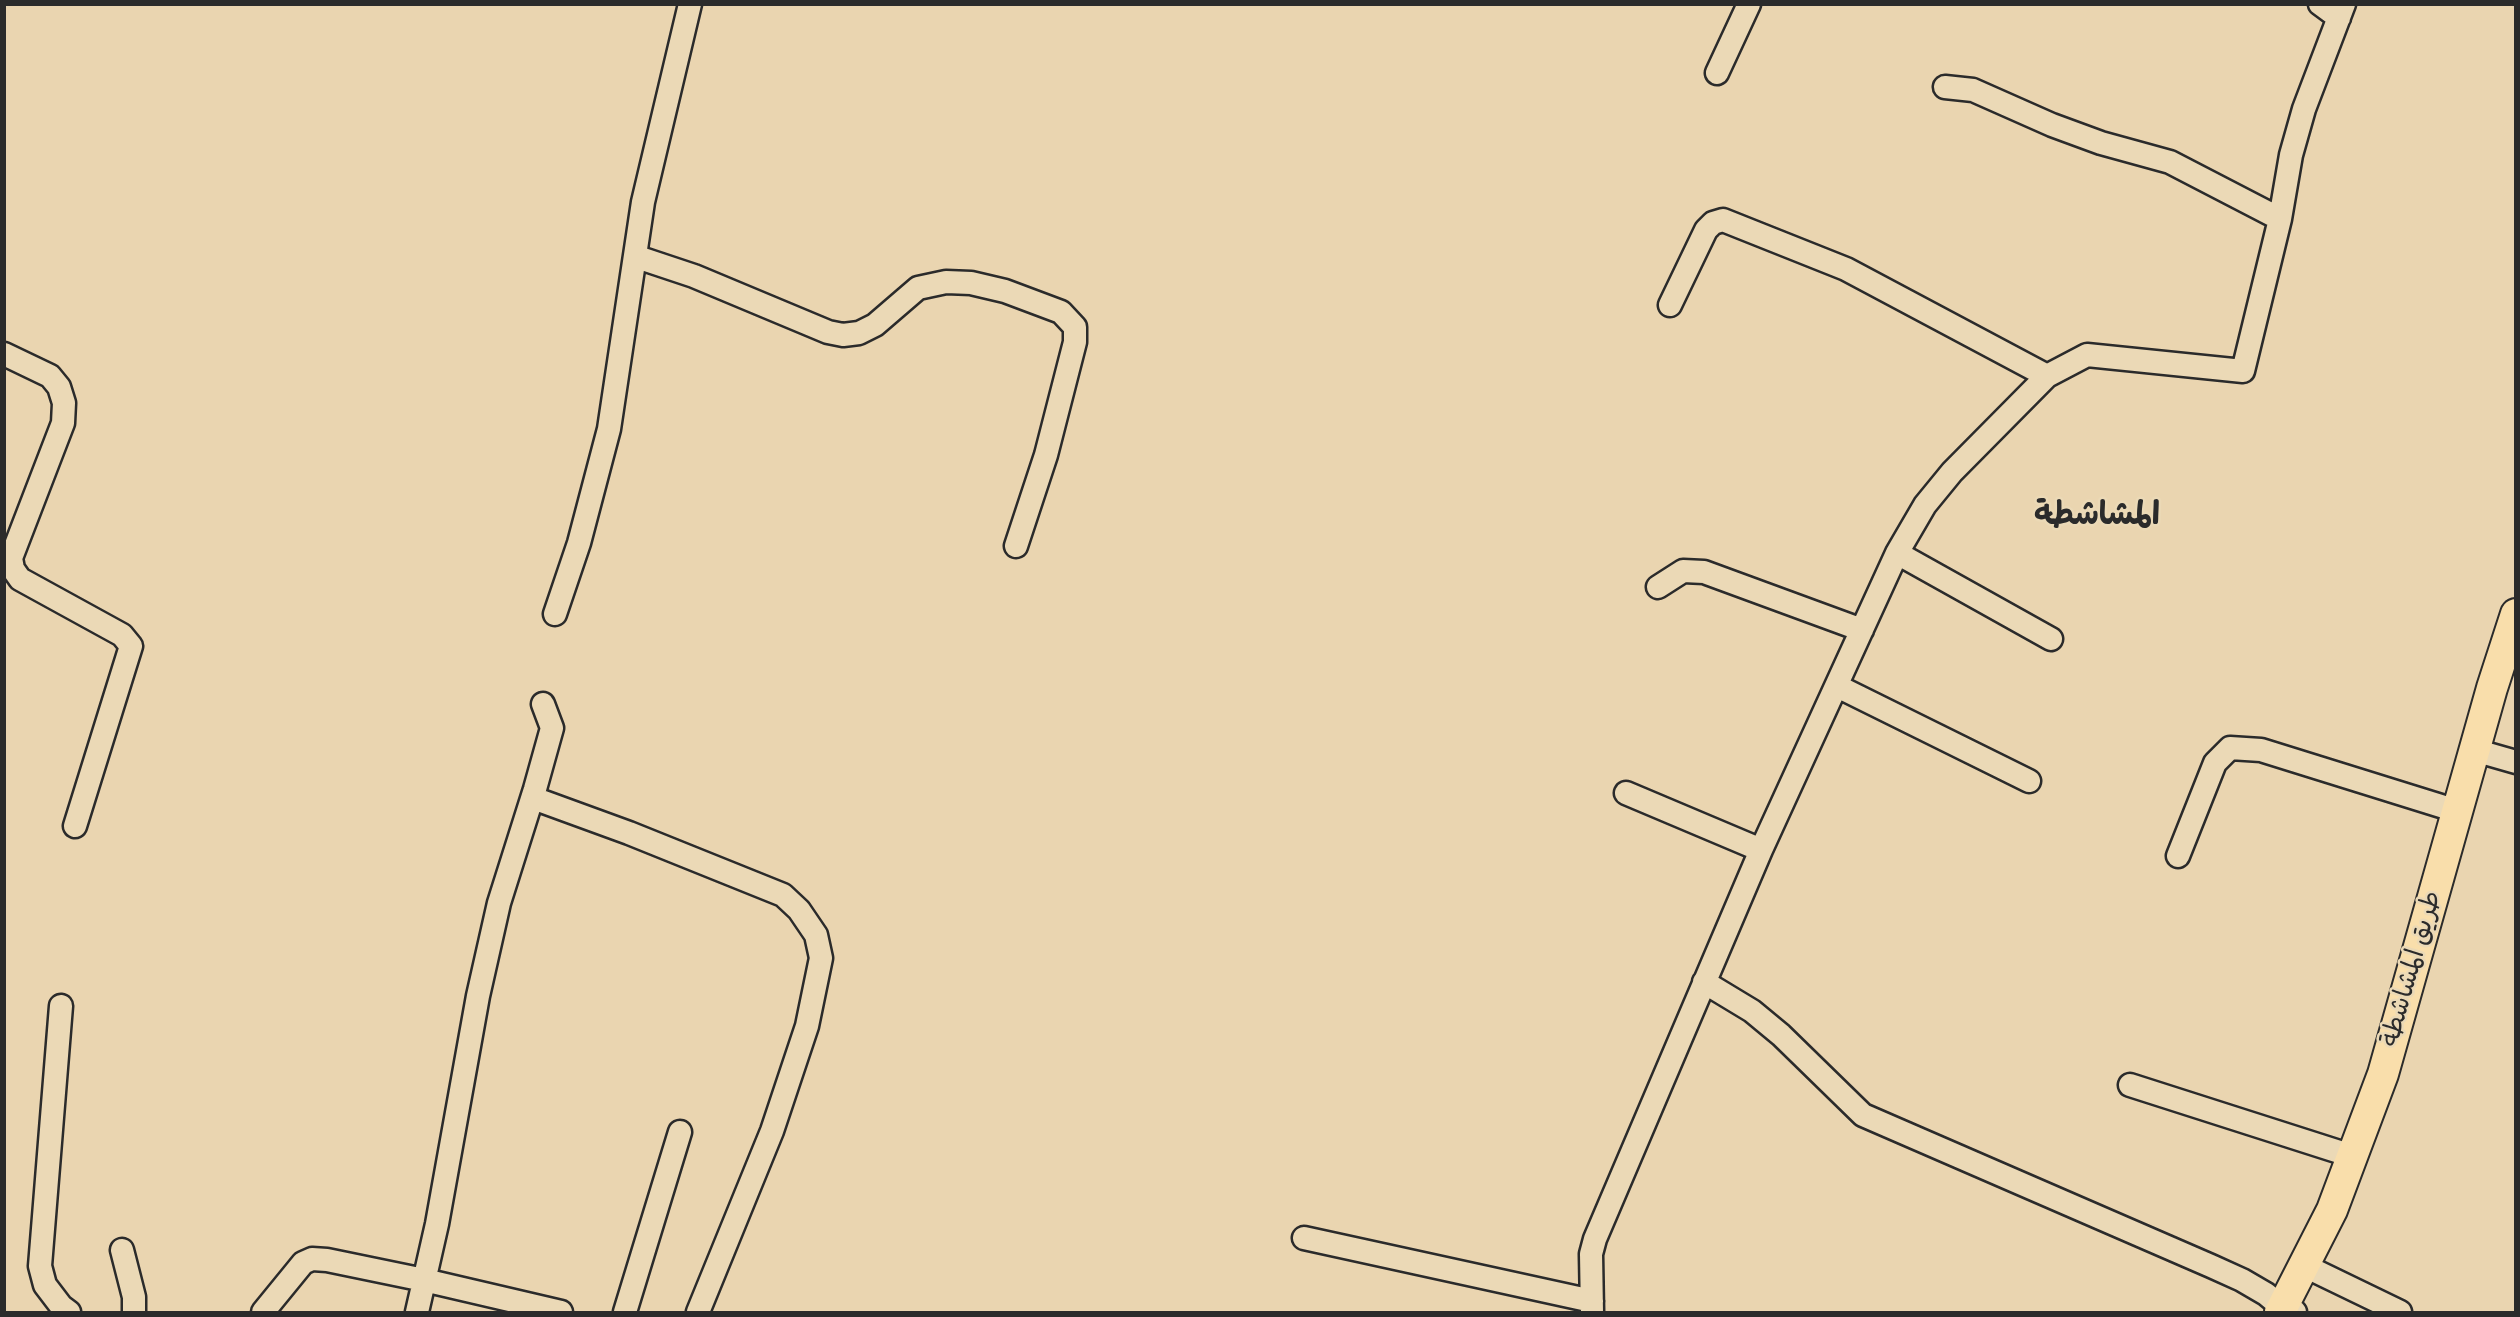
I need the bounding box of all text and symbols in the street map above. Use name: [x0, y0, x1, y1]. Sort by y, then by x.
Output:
district label: المشاشطة: [2034, 497, 2160, 535]
street label: طريق المشاشطة: [2375, 888, 2449, 1050]

